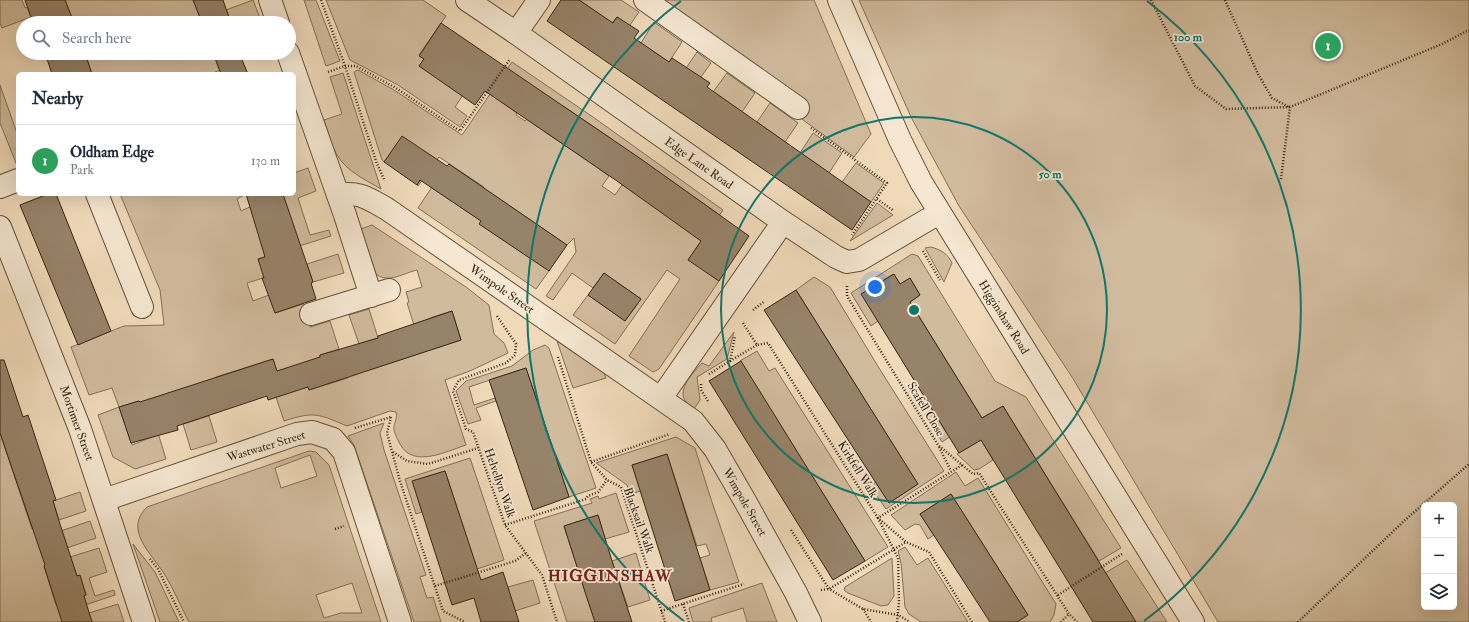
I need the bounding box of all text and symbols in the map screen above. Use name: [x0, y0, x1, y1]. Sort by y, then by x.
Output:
search box: [16, 16, 296, 60]
icon: search: [30, 27, 52, 49]
text: Search here: [62, 29, 131, 48]
text: 100 m: [1174, 30, 1203, 45]
pin: 1: [1315, 31, 1341, 61]
text: Nearby: [32, 88, 83, 109]
street label: Edge Lane Road: [661, 134, 736, 193]
text: Oldham Edge: [70, 143, 154, 162]
text: 1: [43, 153, 47, 169]
text: 130 m: [251, 153, 280, 169]
text: Park: [70, 162, 94, 178]
text: 50 m: [1038, 167, 1062, 182]
street label: Wimpole Street: [465, 261, 537, 317]
your location: [865, 277, 885, 297]
street label: Higginshaw Road: [975, 278, 1032, 357]
centre of rings: [907, 303, 921, 317]
street label: Scafell Close: [904, 379, 948, 439]
street label: Mortimer Street: [56, 384, 97, 463]
street label: Wastwater Street: [224, 427, 307, 466]
street label: Kirkfell Walk: [834, 438, 881, 501]
street label: Helvellyn Walk: [481, 446, 519, 520]
street label: Wimpole Street: [719, 465, 770, 539]
street label: Blacksail Walk: [620, 485, 657, 555]
map controls: [1421, 502, 1457, 610]
button: +: [1421, 502, 1457, 538]
button: −: [1421, 538, 1457, 574]
district label: HIGGINSHAW: [548, 566, 673, 586]
button: layers: [1421, 574, 1457, 610]

